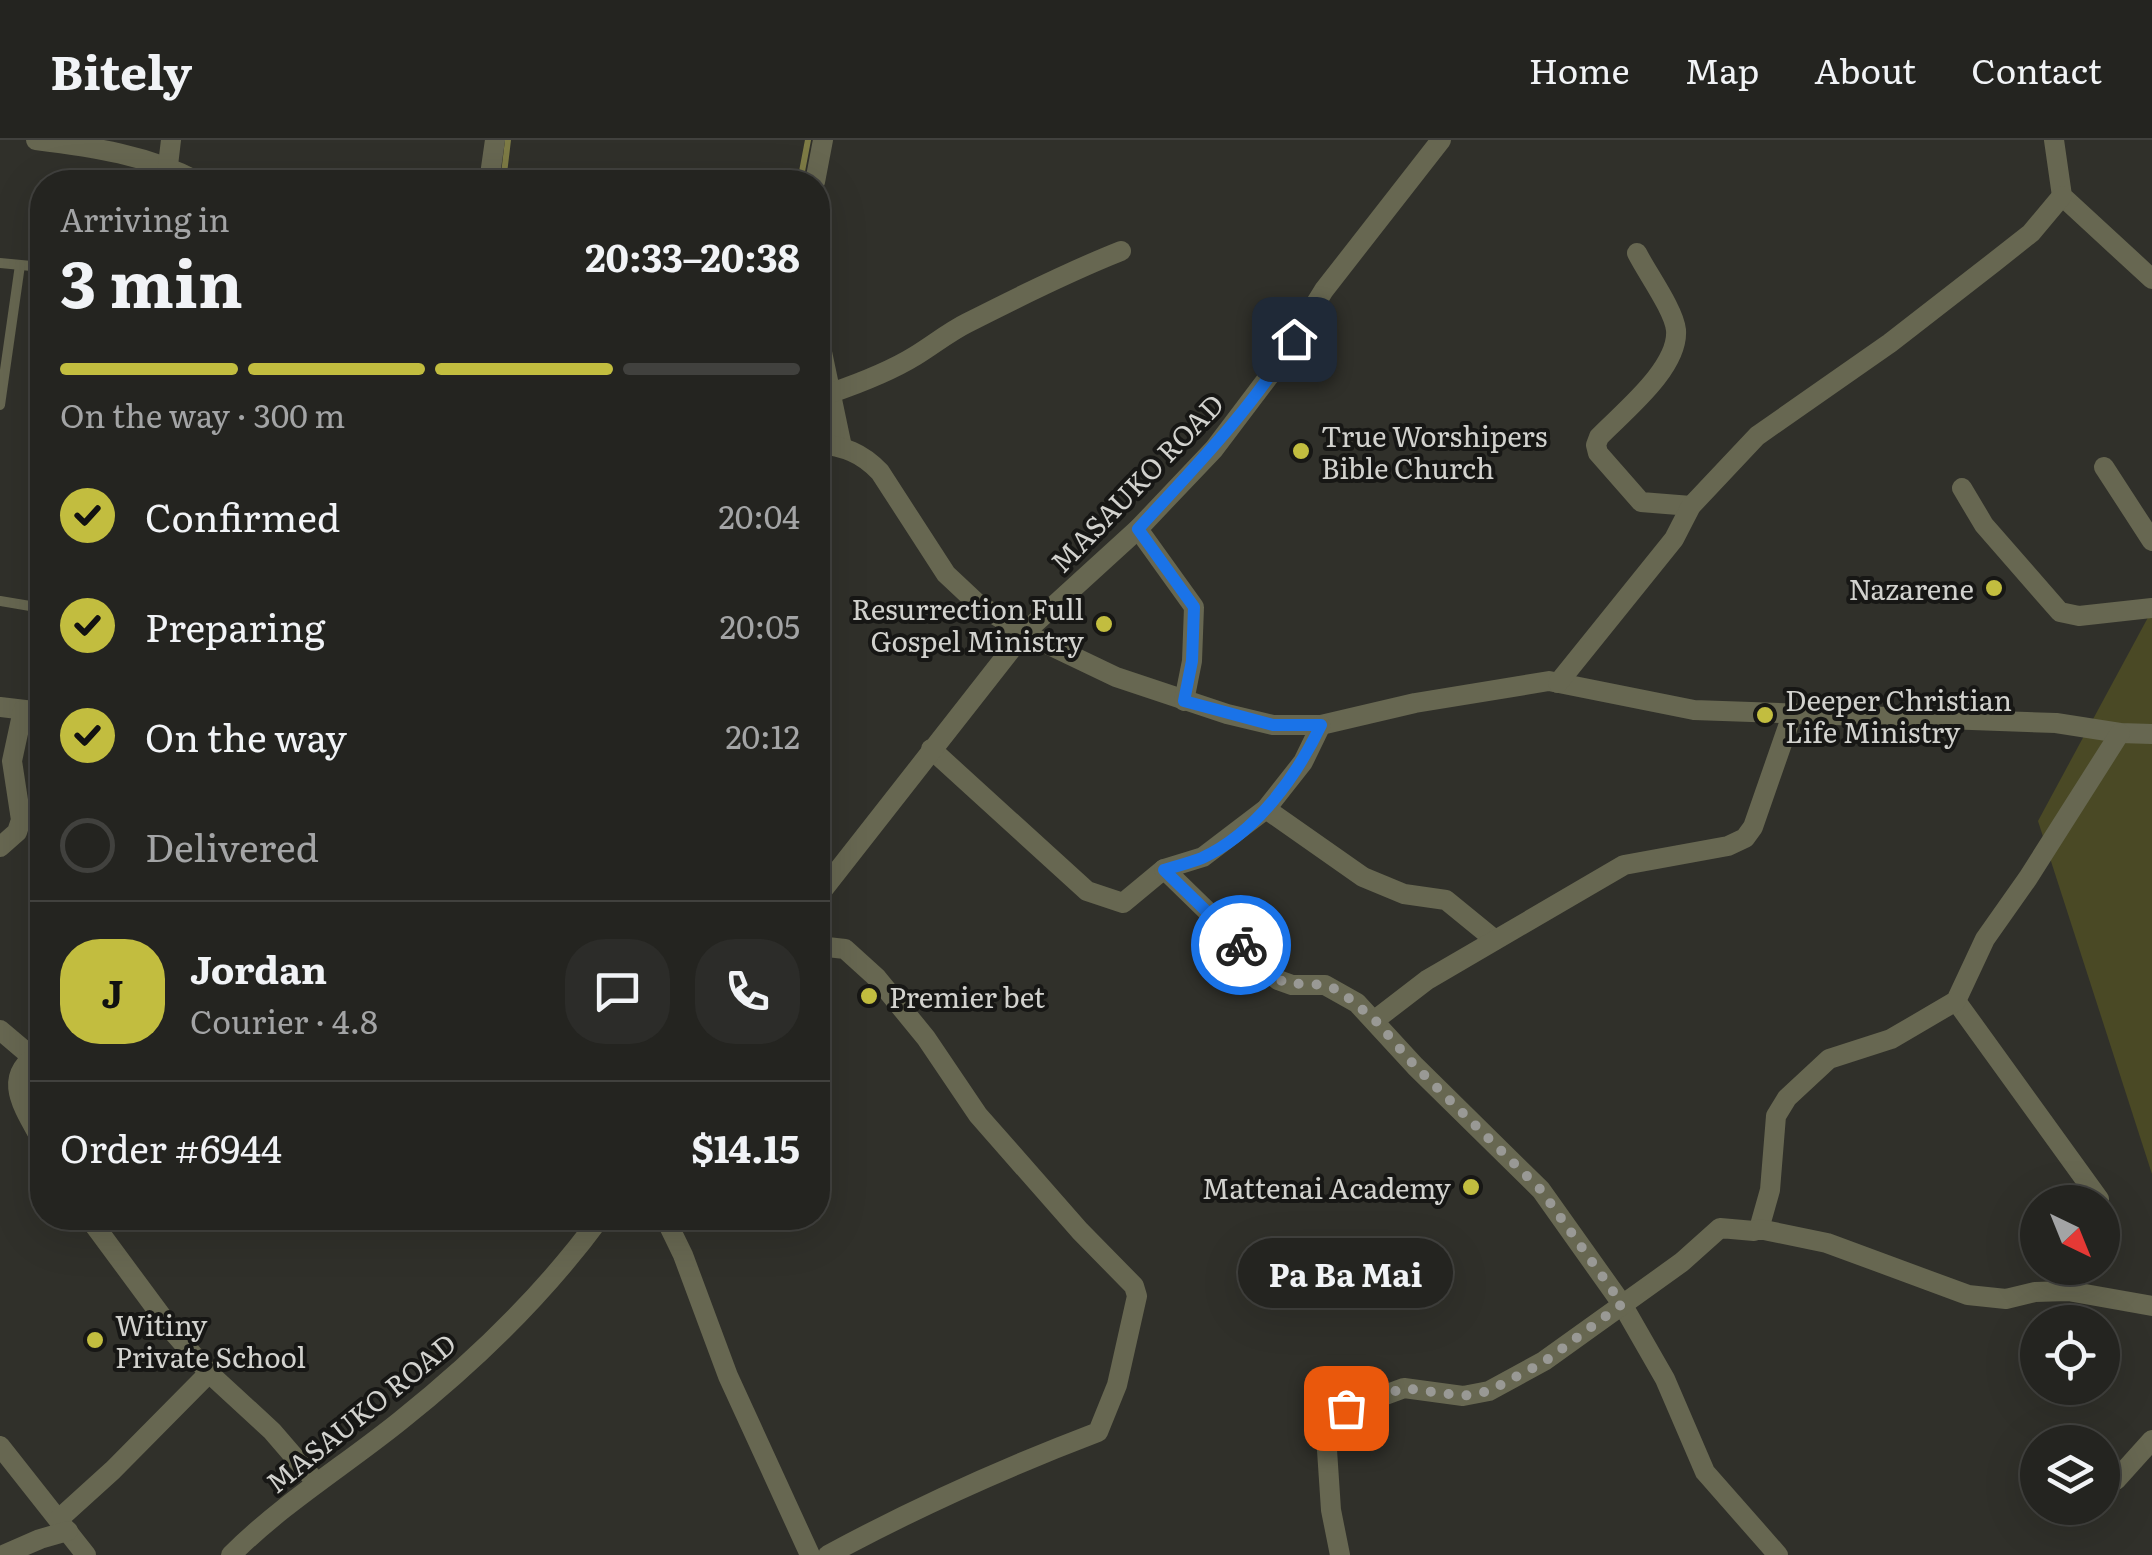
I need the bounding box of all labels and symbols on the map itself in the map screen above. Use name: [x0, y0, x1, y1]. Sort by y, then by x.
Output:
pin: [1252, 297, 1337, 382]
street label: MASAUKO ROAD: [1039, 383, 1233, 581]
place label: True Worshipers Bible Church: [1321, 414, 1547, 488]
marker: True Worshipers Bible Church: [1290, 440, 1312, 462]
place label: Nazarene: [1848, 567, 1974, 609]
marker: Nazarene: [1983, 577, 2005, 599]
place label: Resurrection Full Gospel Ministry: [851, 587, 1085, 661]
marker: Resurrection Full Gospel Ministry: [1093, 613, 1115, 635]
place label: Deeper Christian Life Ministry: [1785, 678, 2012, 752]
marker: Deeper Christian Life Ministry: [1754, 704, 1776, 726]
courier: [1191, 895, 1291, 995]
place label: Premier bet: [889, 975, 1046, 1017]
marker: Premier bet: [858, 985, 880, 1007]
place label: Mattenai Academy: [1202, 1166, 1452, 1208]
marker: Mattenai Academy: [1460, 1176, 1482, 1198]
north arrow: [2020, 1185, 2120, 1285]
callout: Pa Ba Mai: [1238, 1238, 1454, 1308]
place label: Witiny Private School: [115, 1303, 306, 1377]
street label: MASAUKO ROAD: [256, 1322, 464, 1502]
marker: Witiny Private School: [84, 1329, 106, 1351]
pin: [1304, 1366, 1389, 1451]

